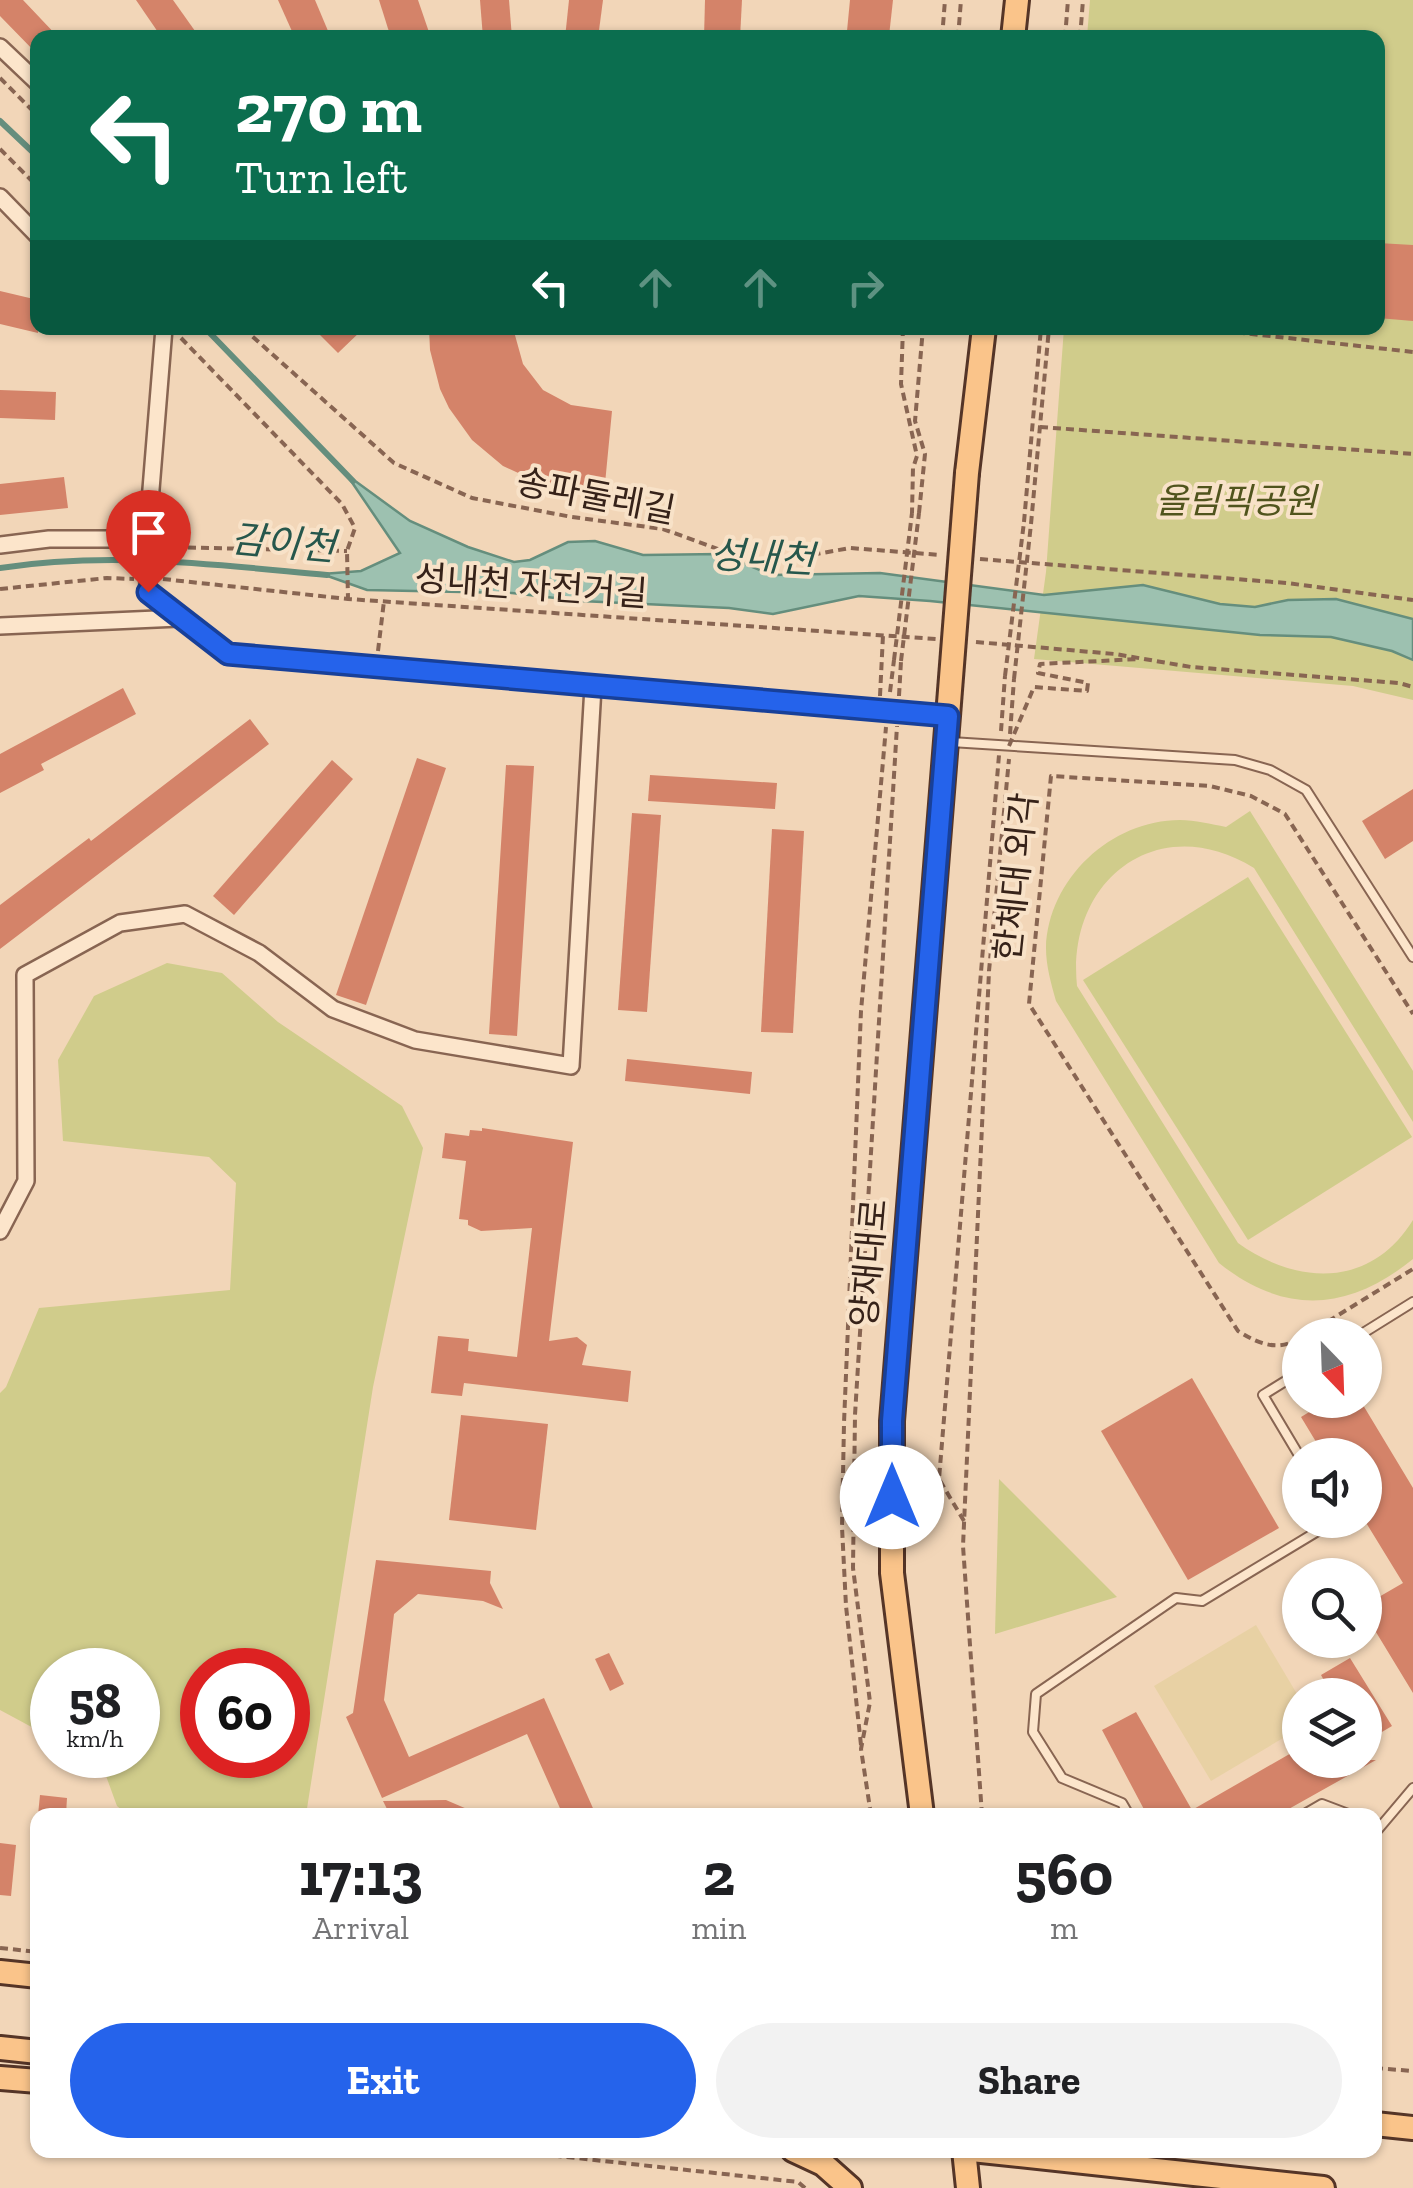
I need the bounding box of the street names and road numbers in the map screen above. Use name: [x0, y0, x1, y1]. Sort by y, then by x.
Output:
street label: 송파둘레길: [513, 460, 679, 532]
street label: 성내천 자전거길: [413, 557, 649, 615]
street label: 한체대 외각: [986, 791, 1046, 963]
street label: 양재대로: [842, 1197, 896, 1329]

